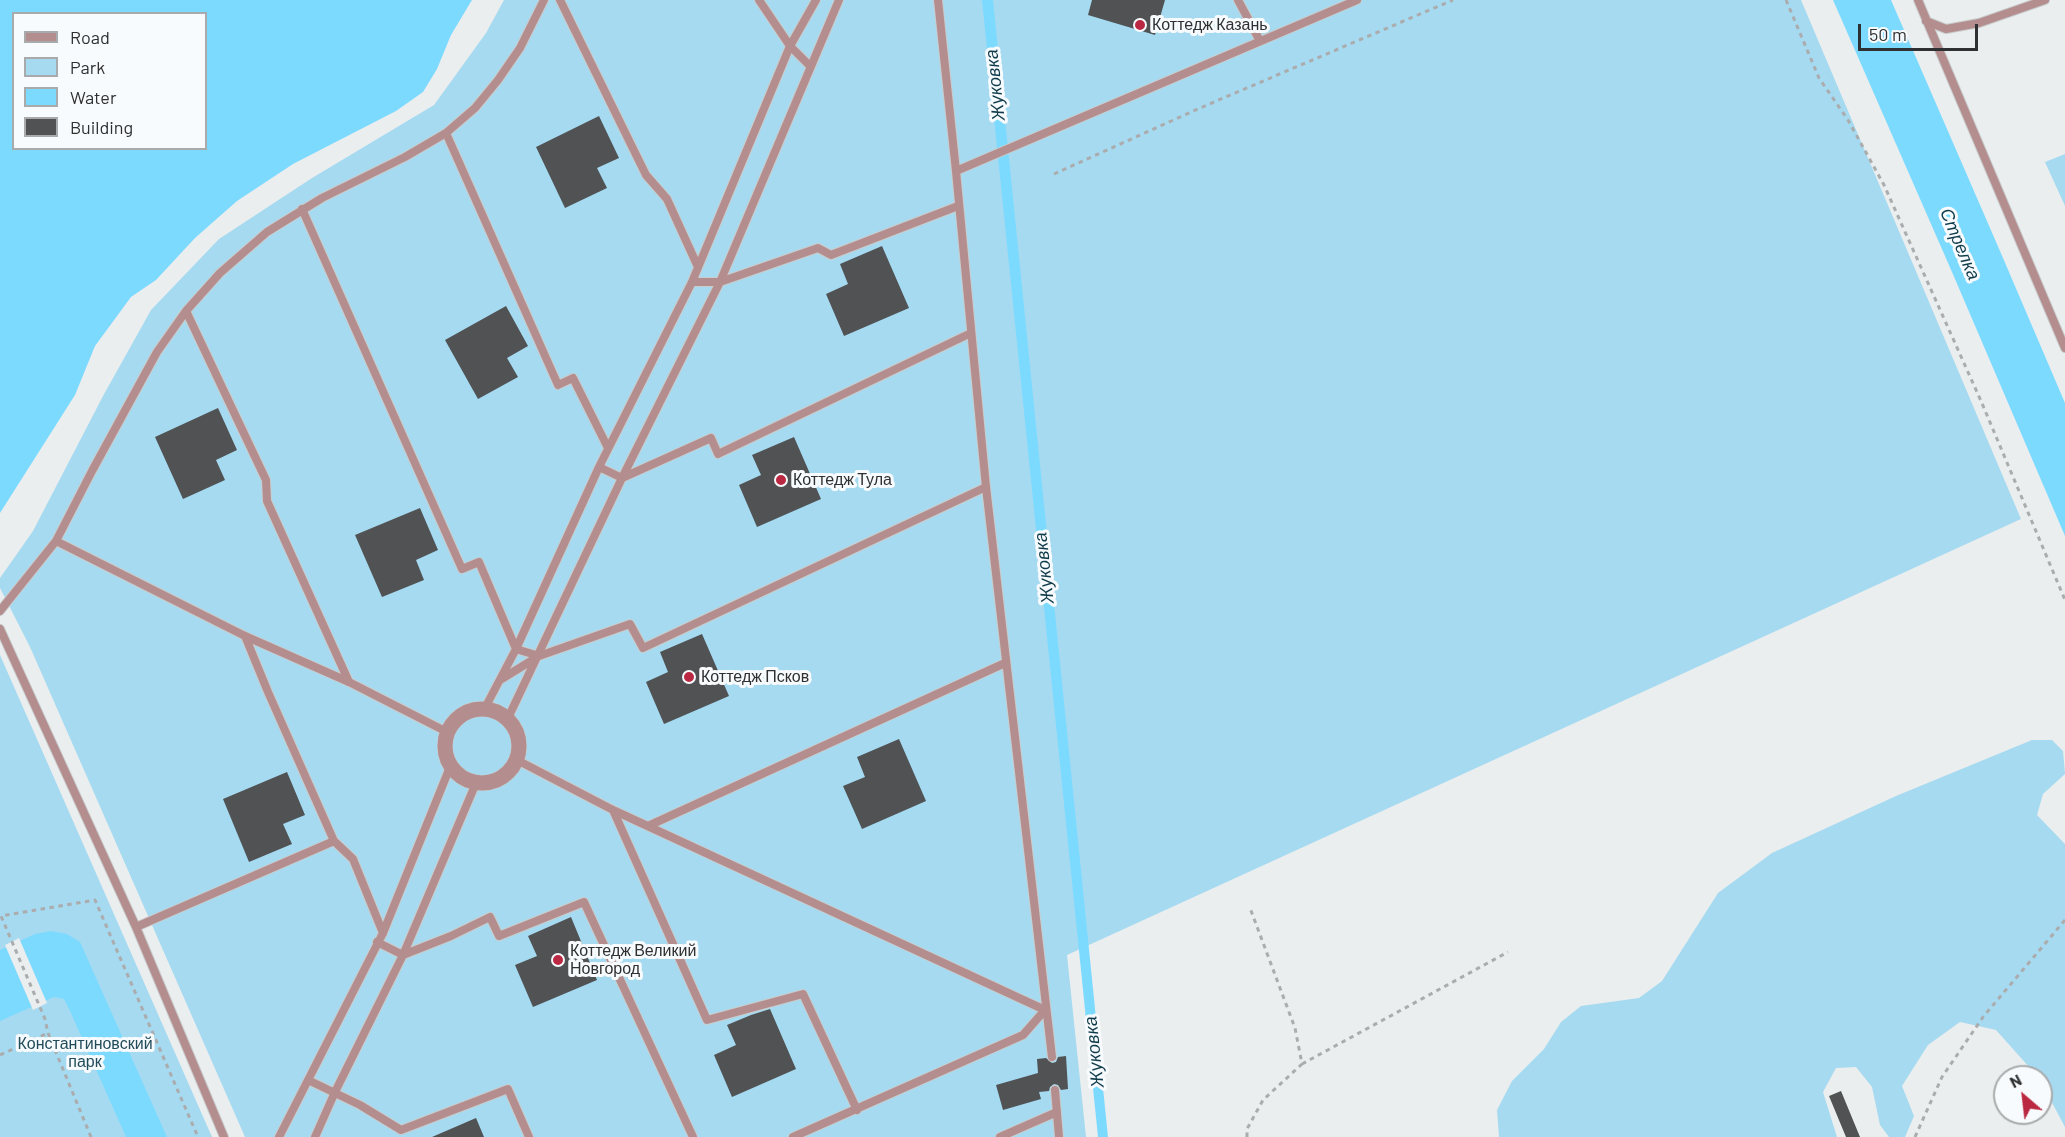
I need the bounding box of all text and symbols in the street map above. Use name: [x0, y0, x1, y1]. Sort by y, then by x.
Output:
legend: [12, 12, 207, 150]
scale bar: [1861, 12, 1981, 50]
place label: Коттедж Казань: [1152, 15, 1268, 35]
marker: Коттедж Казань: [1133, 18, 1147, 32]
text: 50 m: [1869, 23, 1907, 45]
text: Road: [70, 26, 110, 48]
water label: Жуковка: [981, 48, 1009, 122]
text: Park: [70, 56, 105, 78]
text: Water: [70, 86, 117, 108]
text: Building: [70, 116, 133, 138]
water label: Стрелка: [1935, 205, 1985, 283]
place label: Коттедж Тула: [793, 470, 892, 490]
marker: Коттедж Тула: [774, 473, 788, 487]
water label: Жуковка: [1030, 531, 1058, 605]
place label: Коттедж Псков: [701, 667, 809, 687]
marker: Коттедж Псков: [682, 670, 696, 684]
place label: Коттедж Великий Новгород: [570, 941, 696, 979]
marker: Коттедж Великий Новгород: [551, 953, 565, 967]
water label: Жуковка: [1080, 1015, 1108, 1089]
park label: Константиновский парк: [17, 1034, 153, 1072]
north arrow: [1993, 1065, 2053, 1125]
text: N: [2006, 1070, 2024, 1091]

